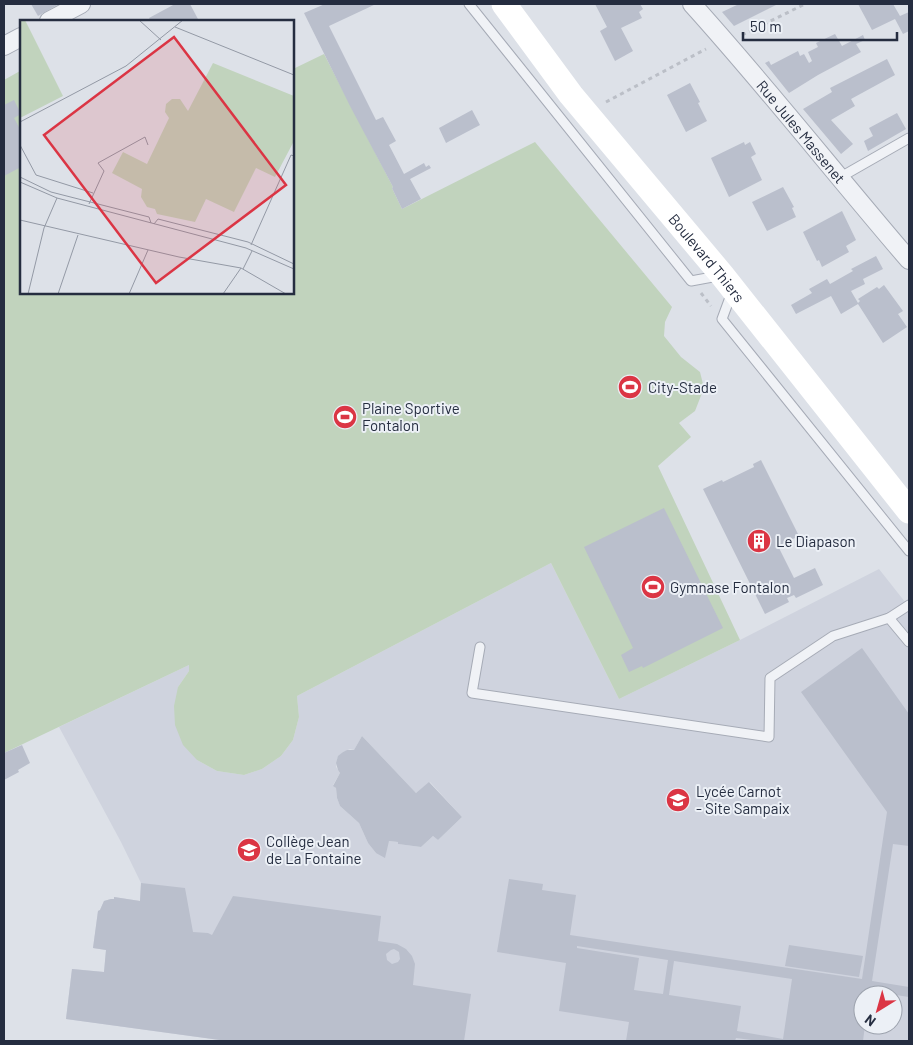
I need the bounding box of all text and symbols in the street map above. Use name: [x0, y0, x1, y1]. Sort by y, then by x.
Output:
scale bar: [743, 10, 897, 42]
text: 50 m: [750, 17, 782, 35]
inset map: [20, 20, 294, 294]
street label: Rue Jules Massenet: [753, 76, 849, 187]
street label: Boulevard Thiers: [665, 210, 749, 305]
sports icon: City-Stade: [617, 374, 643, 400]
place label: City-Stade: [648, 378, 717, 396]
place label: Plaine Sportive Fontalon: [362, 399, 460, 434]
sports icon: Plaine Sportive Fontalon: [332, 404, 358, 430]
building icon: Le Diapason: [746, 528, 772, 554]
place label: Le Diapason: [776, 532, 856, 550]
sports icon: Gymnase Fontalon: [640, 574, 666, 600]
place label: Gymnase Fontalon: [670, 578, 790, 596]
place label: Lycée Carnot - Site Sampaix: [696, 782, 789, 817]
school or university icon: Lycée Carnot - Site Sampaix: [665, 787, 691, 813]
place label: Collège Jean de La Fontaine: [266, 832, 361, 867]
school or university icon: Collège Jean de La Fontaine: [236, 837, 262, 863]
north arrow: [853, 985, 903, 1035]
text: N: [861, 1011, 879, 1030]

